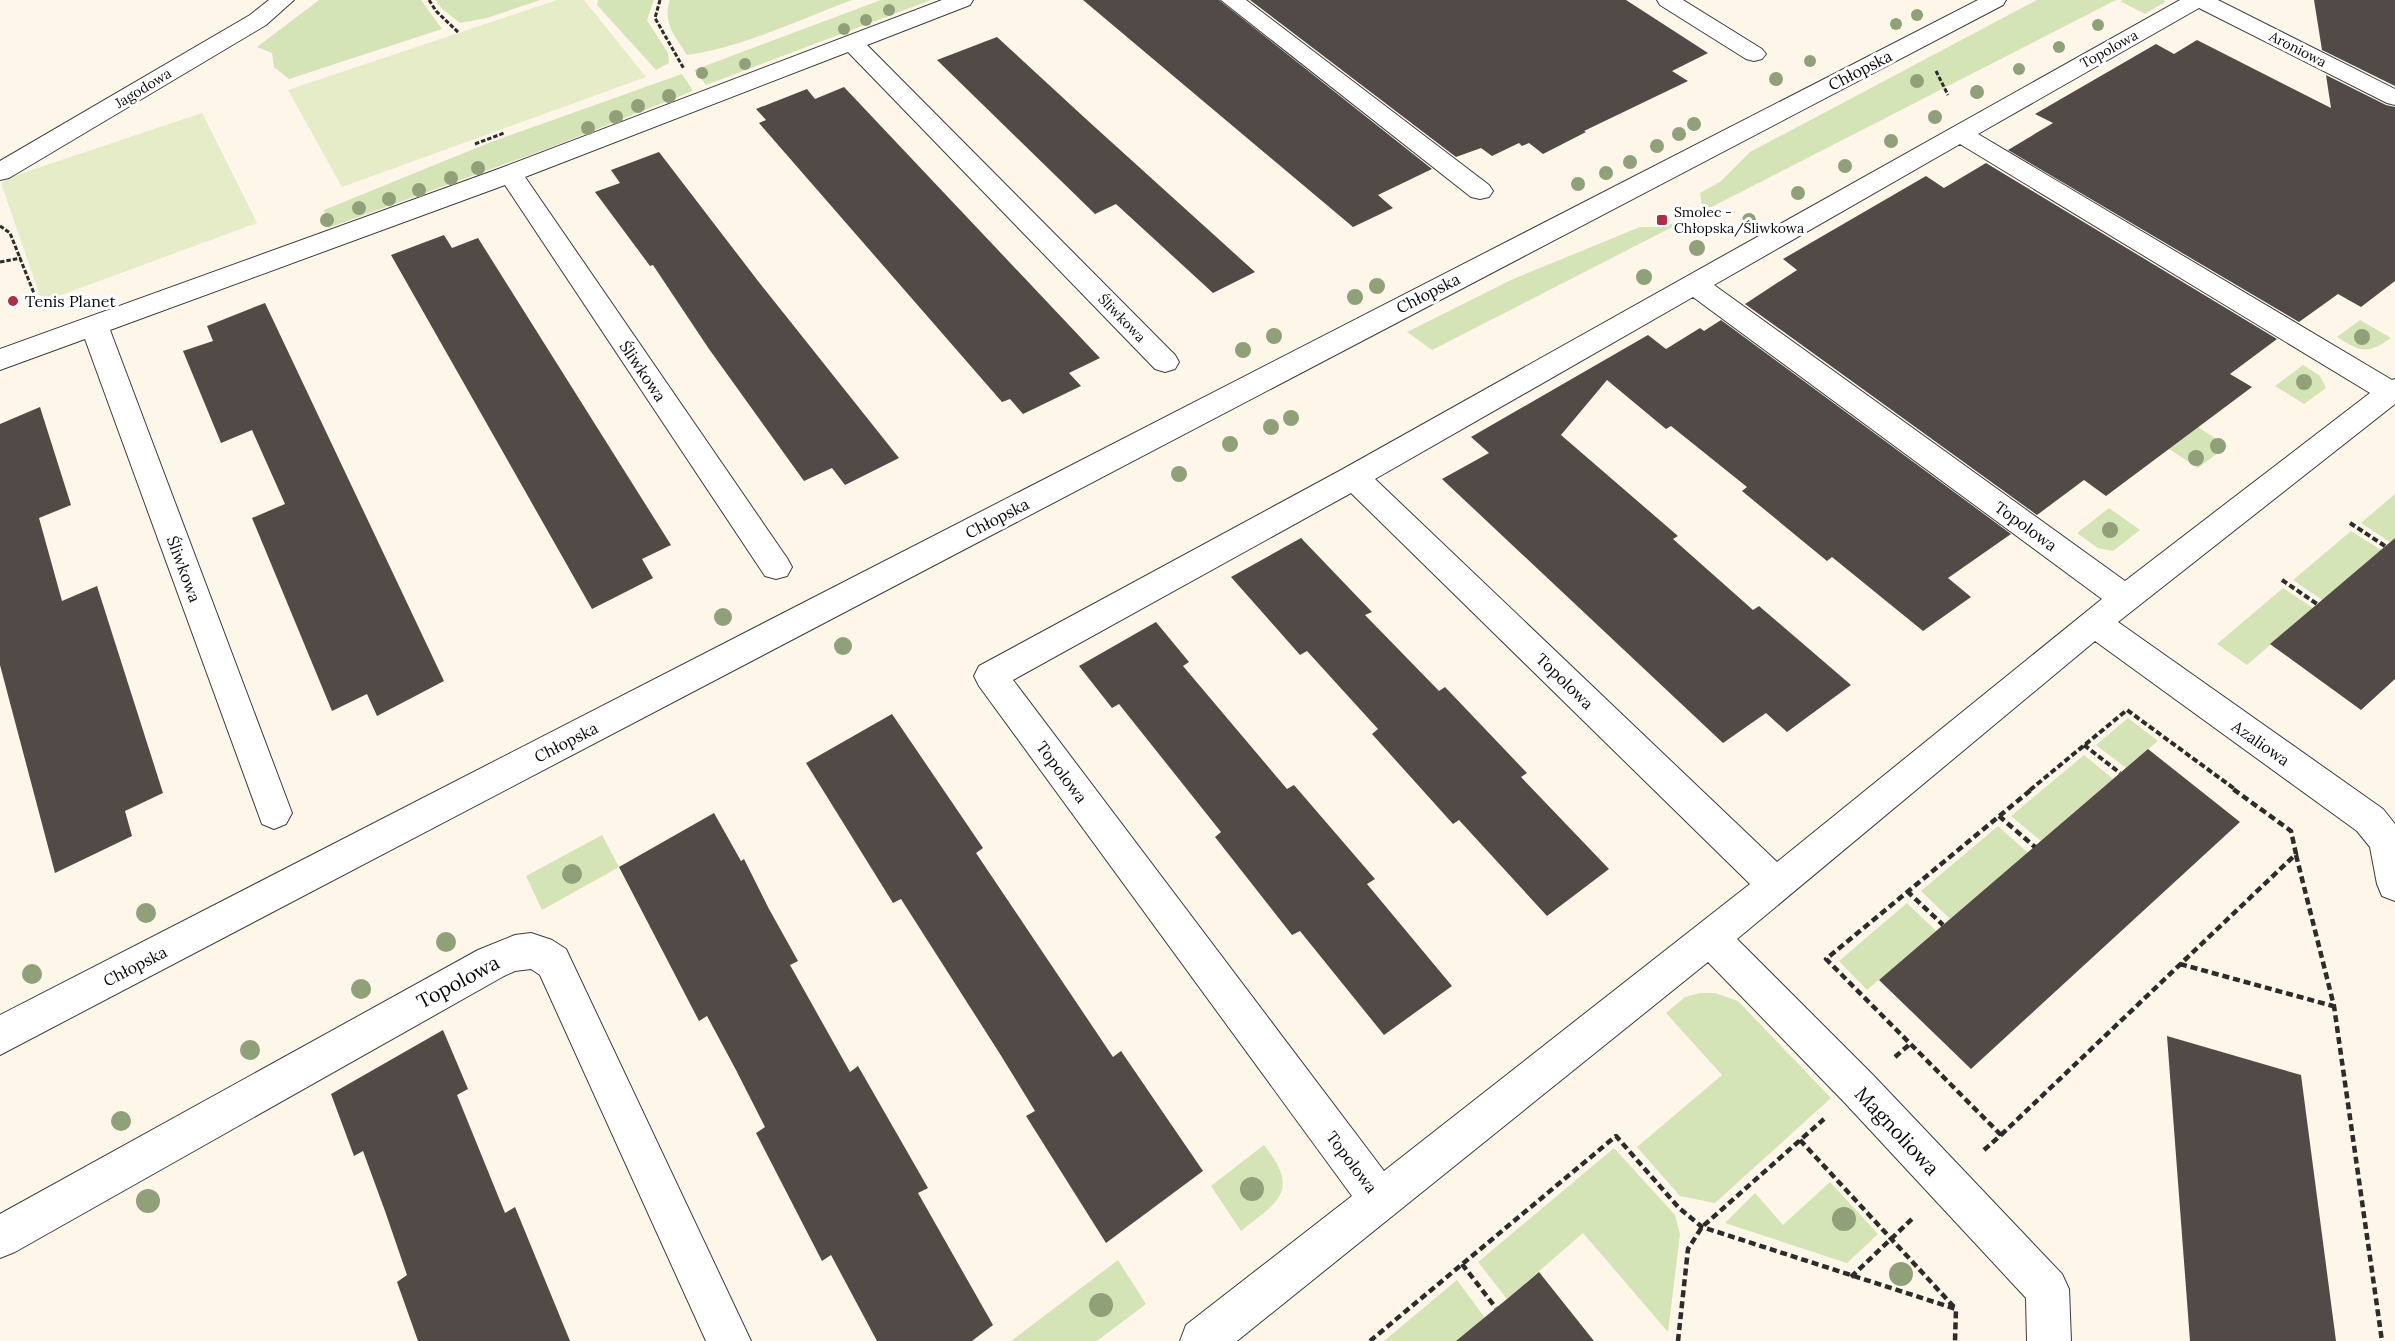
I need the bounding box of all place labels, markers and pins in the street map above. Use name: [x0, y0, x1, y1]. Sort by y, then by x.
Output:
place label: Smolec - Chłopska/Śliwkowa: [1674, 203, 1804, 237]
marker: Smolec - Chłopska/Śliwkowa: [1655, 213, 1669, 227]
place label: Tenis Planet: [25, 291, 116, 311]
marker: Tenis Planet: [6, 294, 20, 308]

